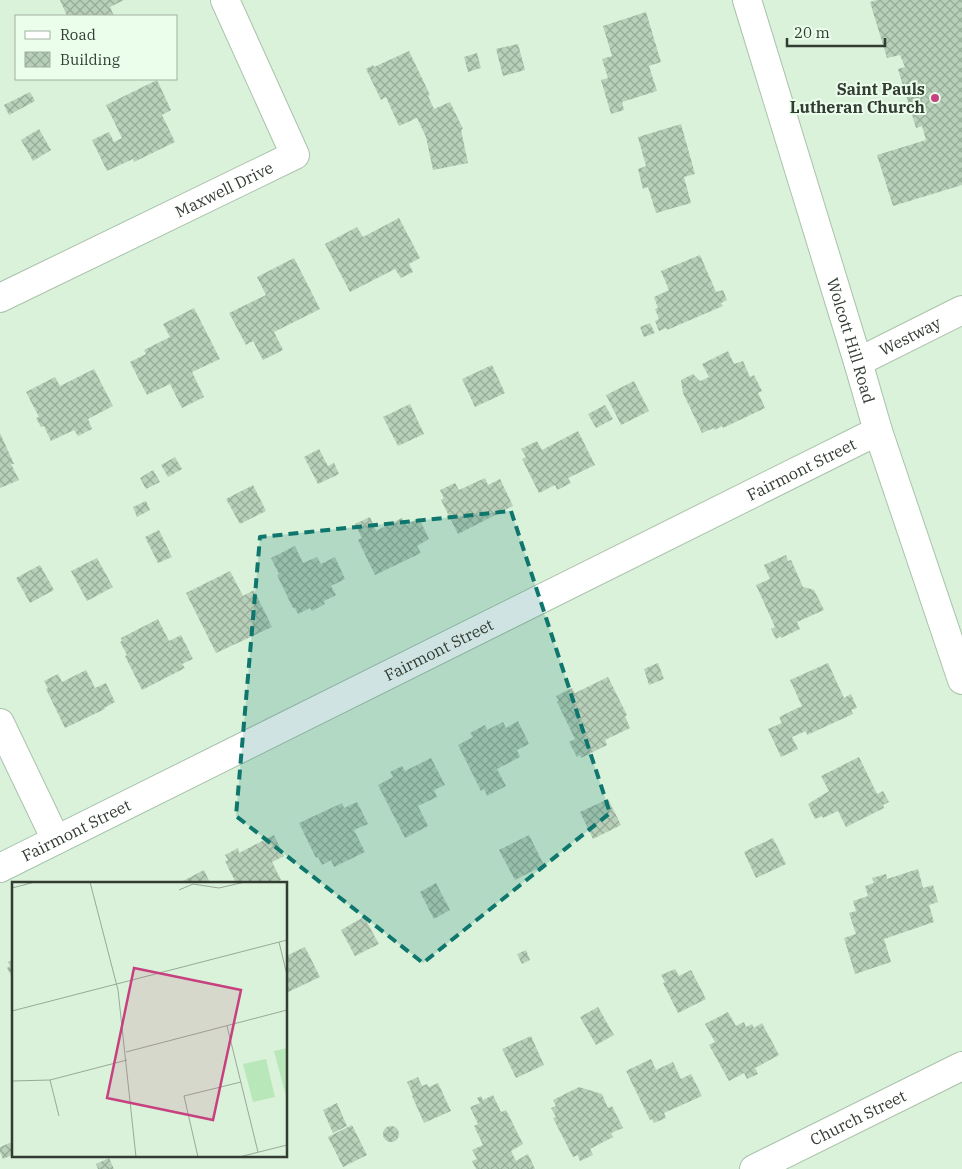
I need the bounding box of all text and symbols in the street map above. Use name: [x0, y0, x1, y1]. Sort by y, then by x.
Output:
legend: [15, 15, 178, 80]
scale bar: [787, 15, 884, 47]
text: 20 m: [794, 23, 830, 42]
text: Road: [60, 25, 96, 44]
text: Building: [60, 50, 120, 69]
place label: Saint Pauls Lutheran Church: [790, 79, 925, 117]
marker: Saint Pauls Lutheran Church: [929, 92, 941, 104]
street label: Maxwell Drive: [172, 157, 276, 222]
street label: Wolcott Hill Road: [823, 275, 879, 406]
street label: Westway: [876, 312, 944, 360]
street label: Fairmont Street: [743, 434, 859, 505]
street label: Fairmont Street: [381, 614, 497, 685]
street label: Fairmont Street: [18, 794, 134, 866]
inset map: [12, 882, 288, 1156]
street label: Church Street: [807, 1085, 909, 1150]

